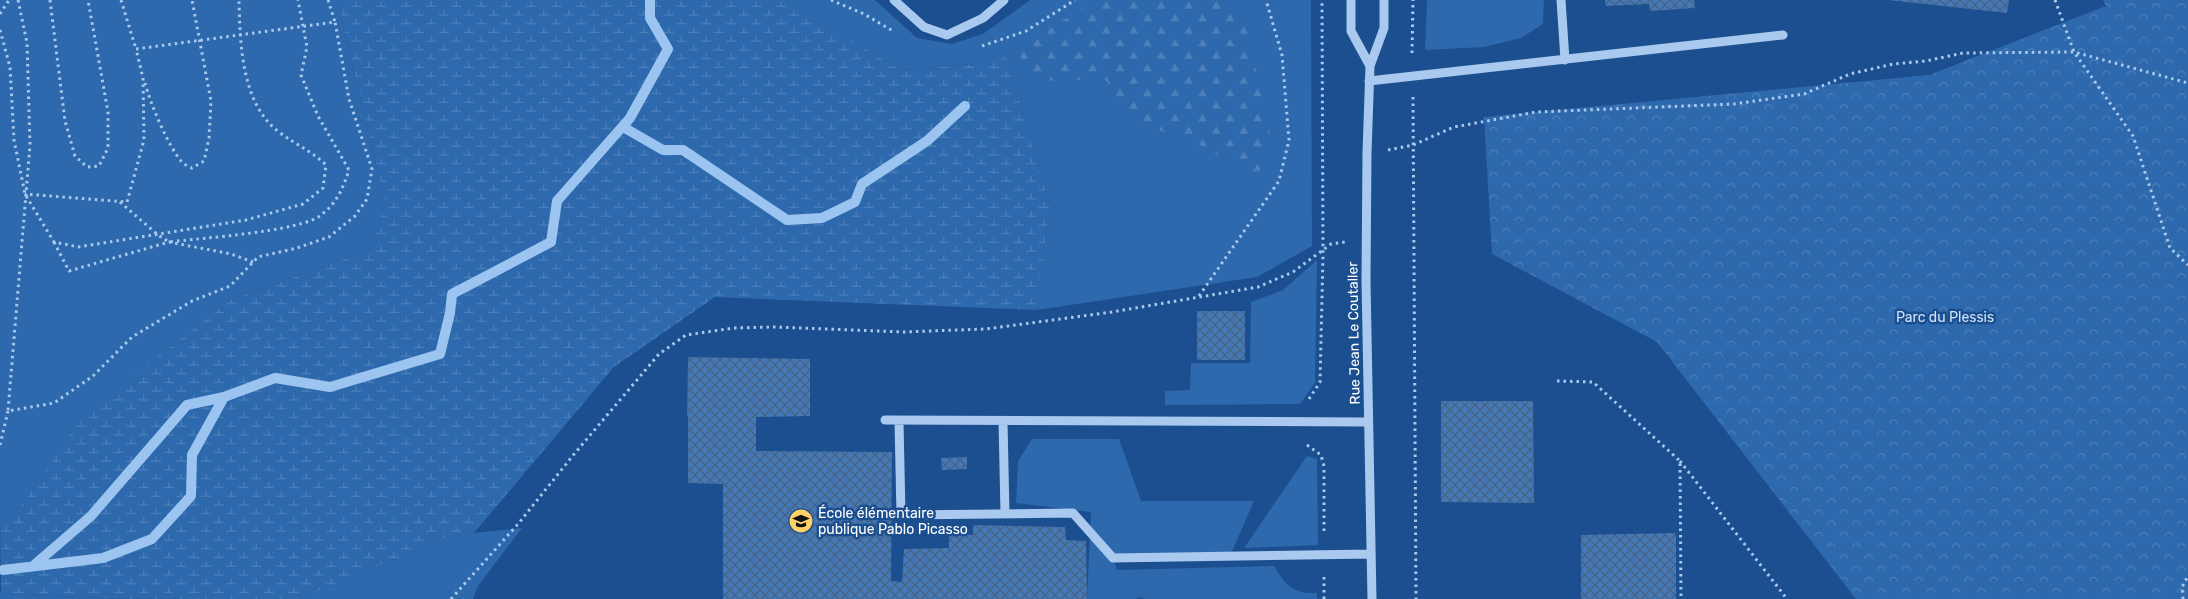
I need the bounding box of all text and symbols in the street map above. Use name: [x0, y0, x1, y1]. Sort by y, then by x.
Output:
street label: Rue Jean Le Coutaller: [1344, 261, 1364, 405]
park label: Parc du Plessis: [1896, 309, 1994, 326]
place label: École élémentaire publique Pablo Picasso: [818, 504, 968, 538]
school or university icon: École élémentaire publique Pablo Picasso: [788, 508, 814, 534]

